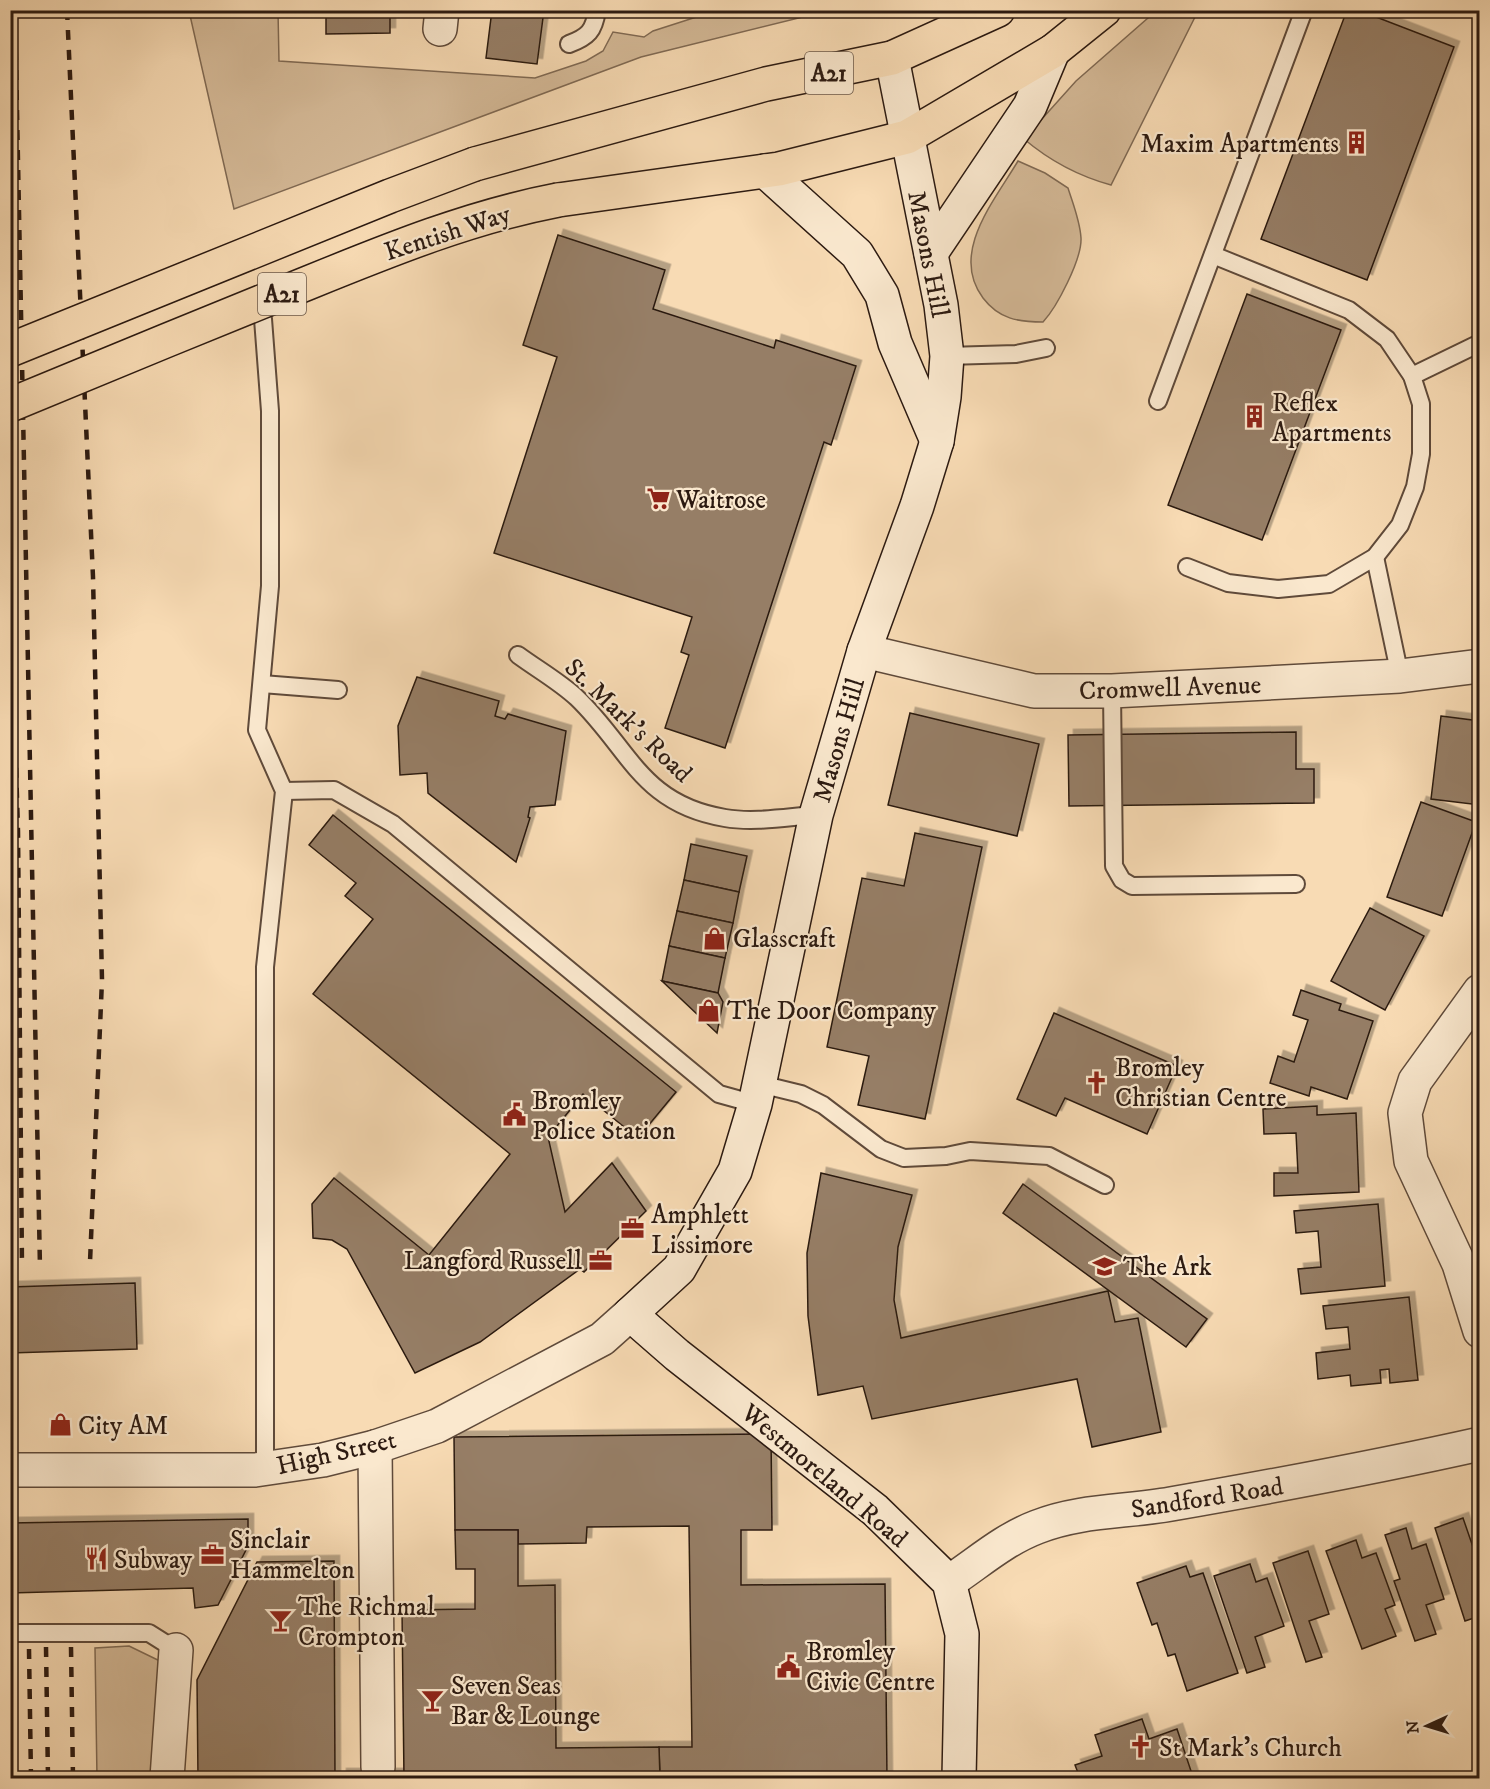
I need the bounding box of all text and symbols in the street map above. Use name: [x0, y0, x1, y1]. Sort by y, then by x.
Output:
road number: A21: [805, 52, 853, 94]
place label: Maxim Apartments: [1140, 128, 1339, 161]
building icon: Maxim Apartments: [1344, 130, 1370, 156]
street label: Masons Hill: [899, 188, 956, 321]
street label: Kentish Way: [380, 197, 515, 269]
road number: A21: [258, 273, 306, 315]
place label: Reflex Apartments: [1272, 387, 1391, 450]
building icon: Reflex Apartments: [1241, 404, 1267, 430]
place label: Waitrose: [675, 484, 766, 517]
supermarket icon: Waitrose: [645, 486, 671, 512]
street label: St. Mark's Road: [557, 652, 699, 790]
street label: Cromwell Avenue: [1078, 669, 1262, 708]
street label: Masons Hill: [806, 674, 873, 807]
place label: Glasscraft: [733, 923, 836, 956]
shop icon: Glasscraft: [702, 925, 728, 951]
place label: The Door Company: [727, 995, 936, 1028]
shop icon: The Door Company: [696, 997, 722, 1023]
place label: Bromley Christian Centre: [1115, 1052, 1287, 1115]
church icon: Bromley Christian Centre: [1084, 1069, 1110, 1095]
place label: Bromley Police Station: [532, 1085, 676, 1148]
public building icon: Bromley Police Station: [501, 1102, 527, 1128]
place label: Amphlett Lissimore: [651, 1199, 753, 1262]
office icon: Amphlett Lissimore: [620, 1216, 646, 1242]
place label: Langford Russell: [404, 1245, 582, 1278]
office icon: Langford Russell: [587, 1247, 613, 1273]
place label: The Ark: [1123, 1251, 1212, 1284]
school or university icon: The Ark: [1092, 1253, 1118, 1279]
street label: Westmoreland Road: [733, 1396, 914, 1556]
place label: City AM: [78, 1410, 168, 1443]
shop icon: City AM: [47, 1412, 73, 1438]
street label: High Street: [273, 1424, 399, 1483]
street label: Sandford Road: [1129, 1470, 1286, 1527]
place label: Sinclair Hammelton: [230, 1524, 355, 1587]
office icon: Sinclair Hammelton: [199, 1541, 225, 1567]
place label: Subway: [114, 1544, 193, 1577]
restaurant icon: Subway: [83, 1546, 109, 1572]
place label: The Richmal Crompton: [298, 1591, 435, 1654]
bar icon: The Richmal Crompton: [267, 1608, 293, 1634]
place label: Bromley Civic Centre: [806, 1636, 935, 1699]
public building icon: Bromley Civic Centre: [775, 1653, 801, 1679]
place label: Seven Seas Bar & Lounge: [451, 1670, 600, 1733]
bar icon: Seven Seas Bar & Lounge: [420, 1687, 446, 1713]
north arrow: [1397, 1696, 1457, 1756]
text: N: [1403, 1720, 1423, 1734]
place label: St Mark's Church: [1159, 1732, 1342, 1765]
church icon: St Mark's Church: [1128, 1734, 1154, 1760]

